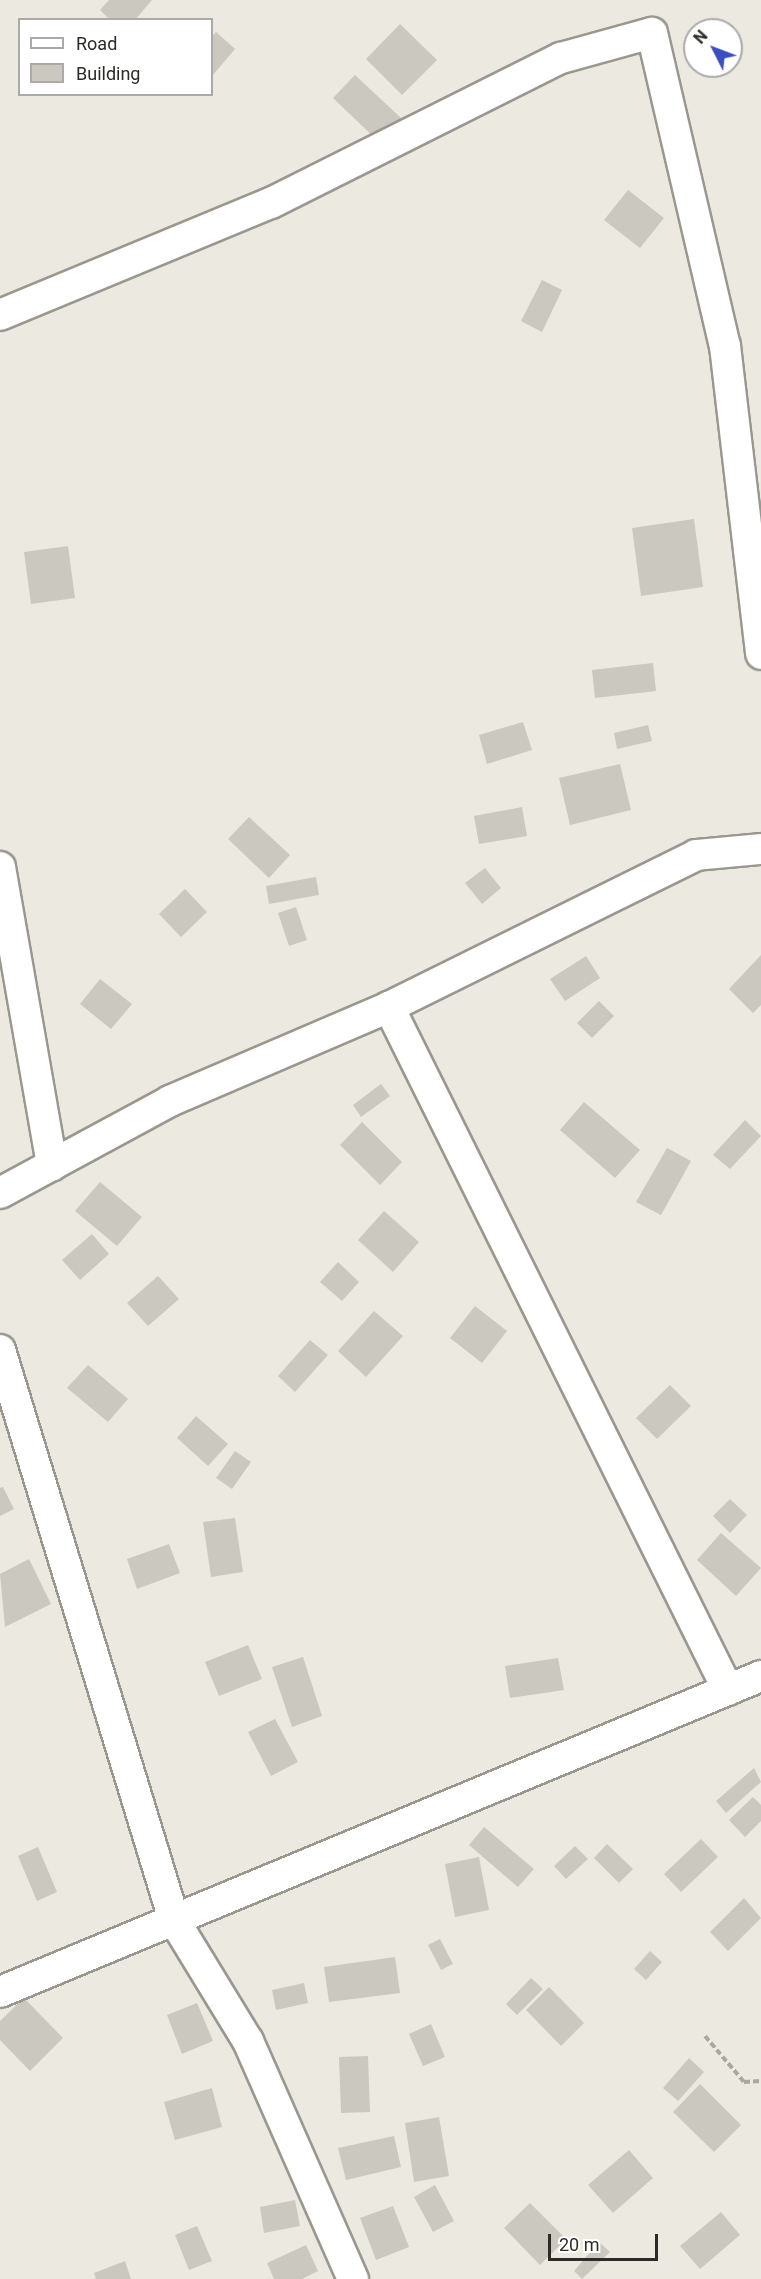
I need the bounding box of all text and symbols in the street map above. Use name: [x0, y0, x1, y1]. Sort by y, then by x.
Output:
legend: [18, 18, 213, 96]
north arrow: [683, 18, 743, 78]
text: N: [690, 26, 712, 48]
text: Road: [76, 33, 117, 54]
text: Building: [76, 63, 140, 84]
scale bar: [551, 2222, 660, 2260]
text: 20 m: [559, 2234, 599, 2255]

